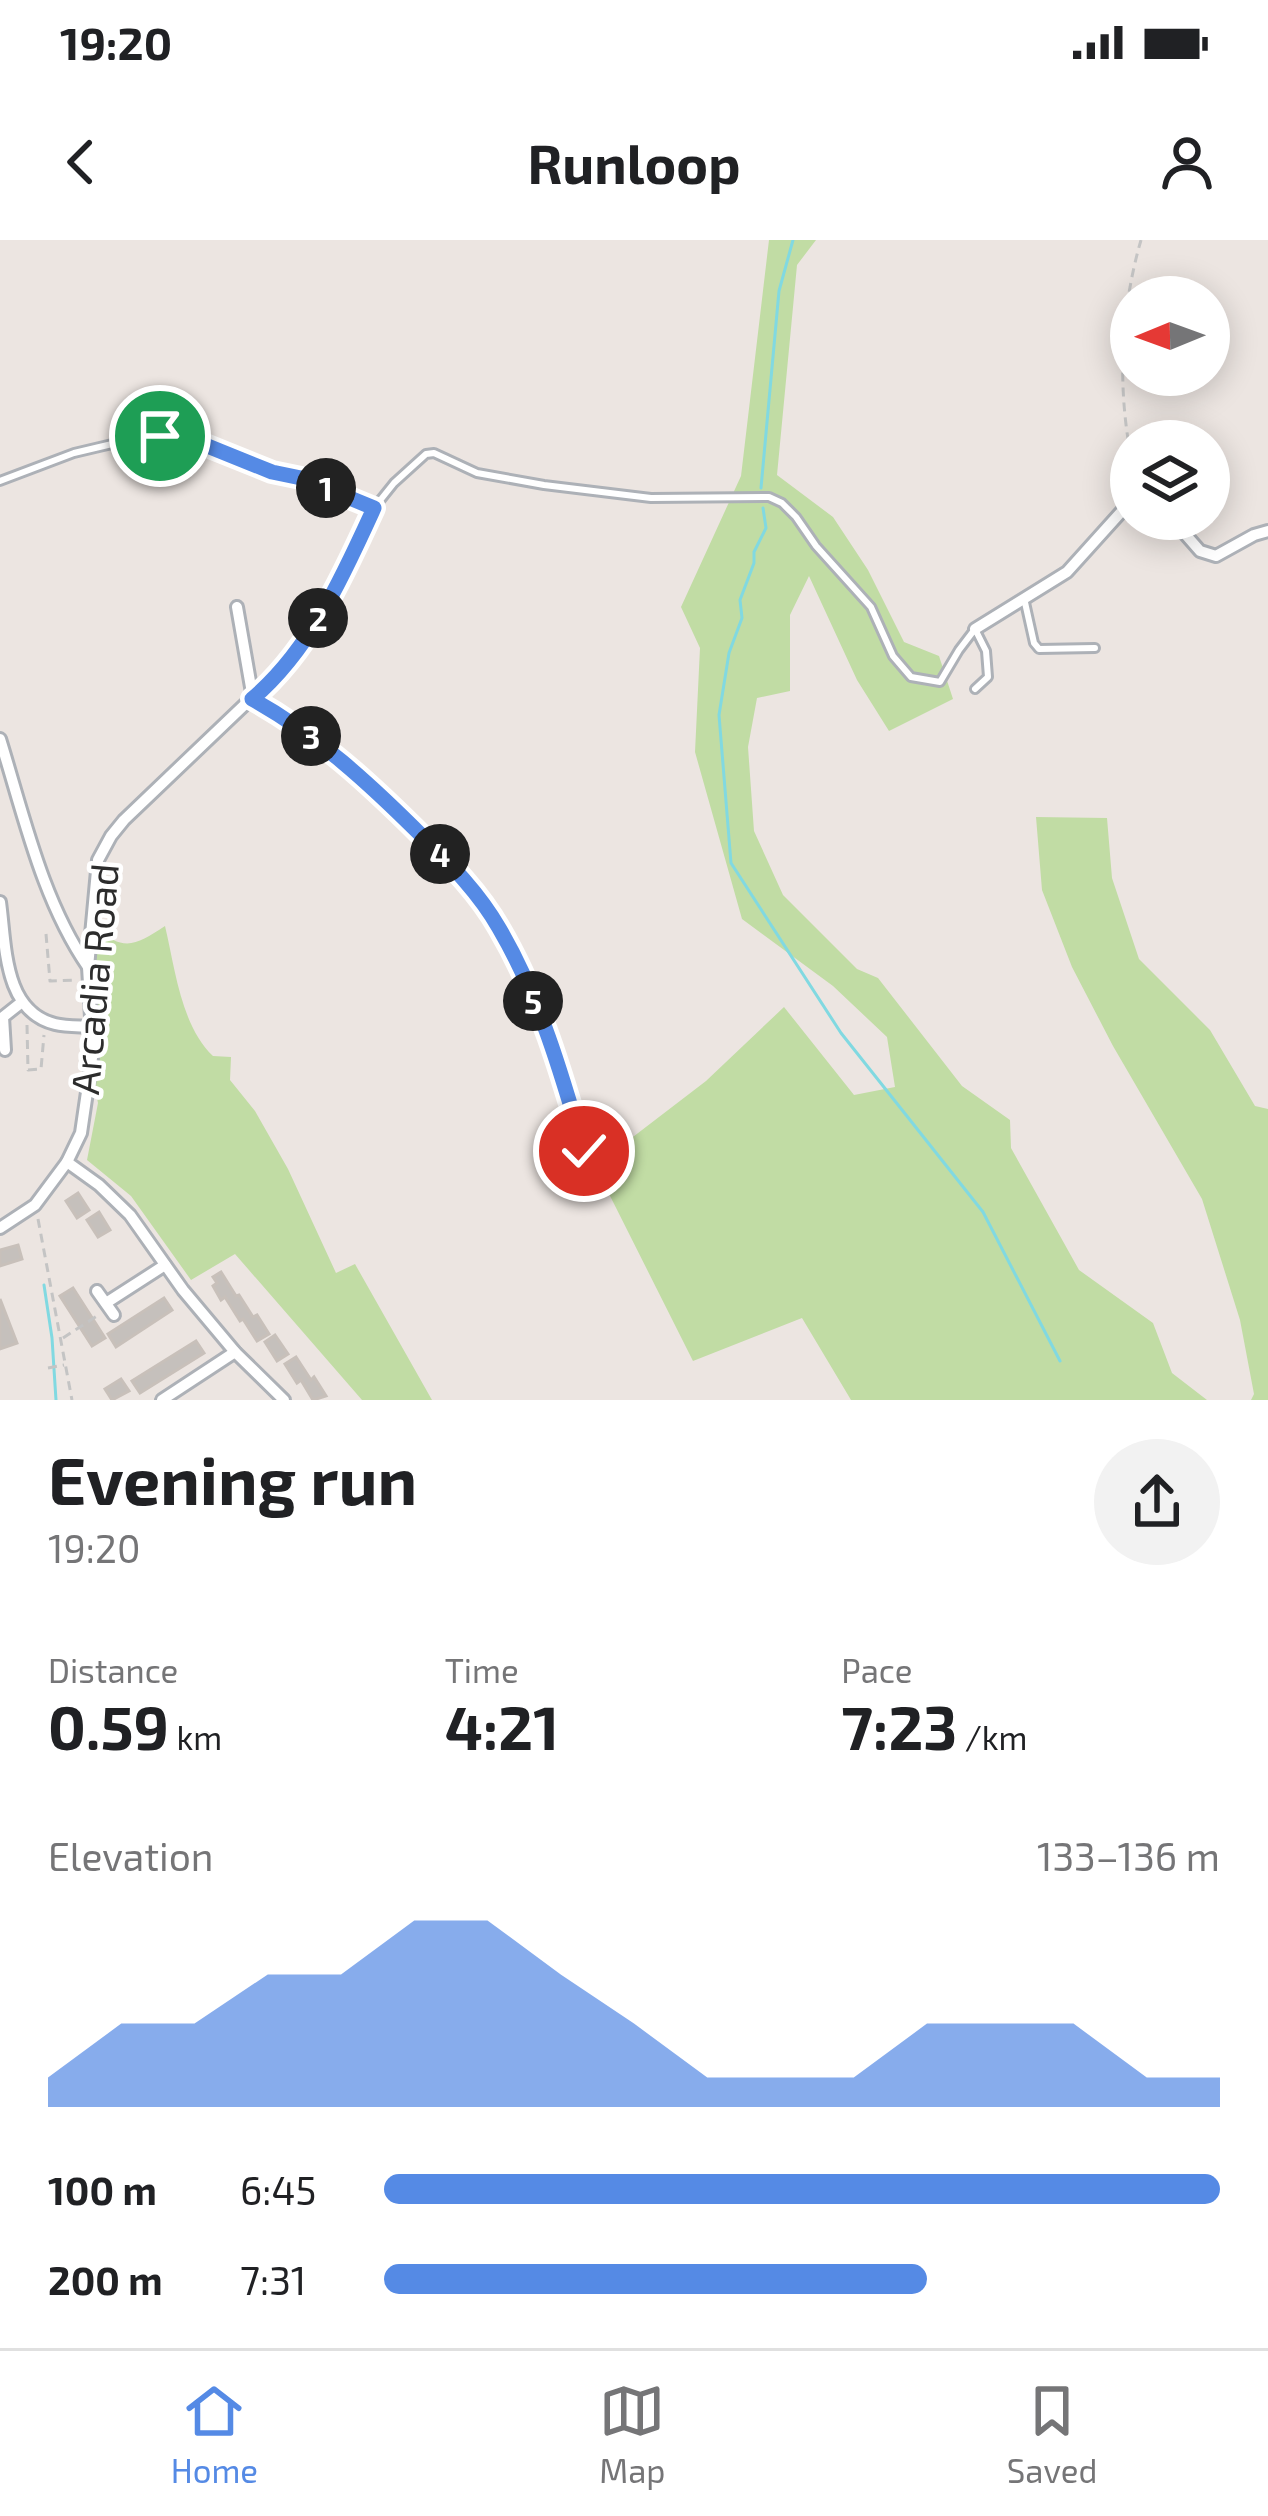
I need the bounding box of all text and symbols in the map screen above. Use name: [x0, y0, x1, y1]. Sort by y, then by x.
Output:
text: 19:20: [60, 15, 172, 69]
icon: back: [48, 129, 114, 195]
icon: person: [1154, 129, 1220, 195]
text: Runloop: [527, 130, 741, 195]
north arrow: [1110, 276, 1230, 396]
map controls: [1110, 276, 1230, 540]
pin: [109, 385, 211, 487]
icon: arrive: [127, 403, 193, 469]
button: layers: [1110, 420, 1230, 540]
pin: 1: [296, 458, 356, 518]
text: 1: [319, 468, 333, 508]
pin: 2: [288, 588, 348, 648]
text: 2: [308, 598, 328, 638]
pin: 3: [281, 706, 341, 766]
text: 3: [302, 716, 320, 756]
pin: 4: [410, 824, 470, 884]
text: 4: [429, 834, 451, 874]
street label: Arcadia Road: [60, 861, 127, 1096]
pin: 5: [503, 971, 563, 1031]
text: 5: [524, 981, 542, 1021]
pin: [533, 1100, 635, 1202]
icon: check: [551, 1118, 617, 1184]
text: Evening run: [48, 1439, 417, 1518]
button: share: [1094, 1439, 1220, 1565]
text: 19:20: [48, 1524, 140, 1571]
text: Distance: [48, 1650, 178, 1690]
text: Time: [445, 1650, 519, 1690]
text: Pace: [841, 1650, 912, 1690]
text: 0.59: [48, 1690, 169, 1762]
text: 4:21: [445, 1690, 559, 1762]
text: 7:23: [841, 1690, 957, 1762]
text: km: [169, 1717, 222, 1757]
text: /km: [957, 1717, 1027, 1757]
text: Elevation: [48, 1832, 213, 1879]
text: 133–136 m: [1037, 1832, 1220, 1879]
text: 100 m: [48, 2166, 157, 2213]
text: 6:45: [240, 2166, 316, 2213]
text: 200 m: [48, 2256, 163, 2303]
text: 7:31: [240, 2256, 306, 2303]
tab: Home: [171, 2378, 258, 2490]
tab: Map: [599, 2378, 666, 2490]
tab: Saved: [1007, 2378, 1097, 2490]

